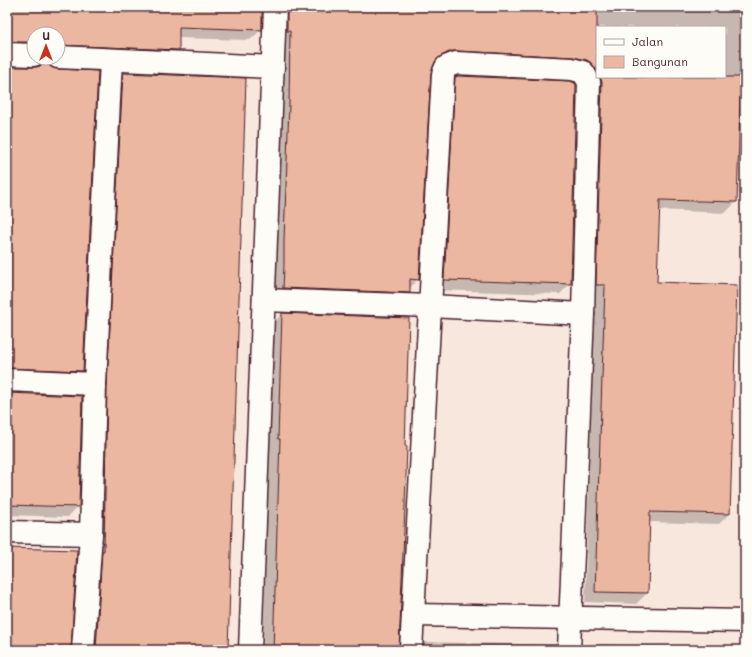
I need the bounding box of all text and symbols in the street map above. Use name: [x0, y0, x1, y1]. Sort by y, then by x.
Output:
north arrow: [26, 26, 66, 66]
legend: [596, 26, 726, 78]
text: U: [42, 28, 50, 43]
text: Jalan: [632, 33, 663, 49]
text: Bangunan: [632, 53, 688, 69]

